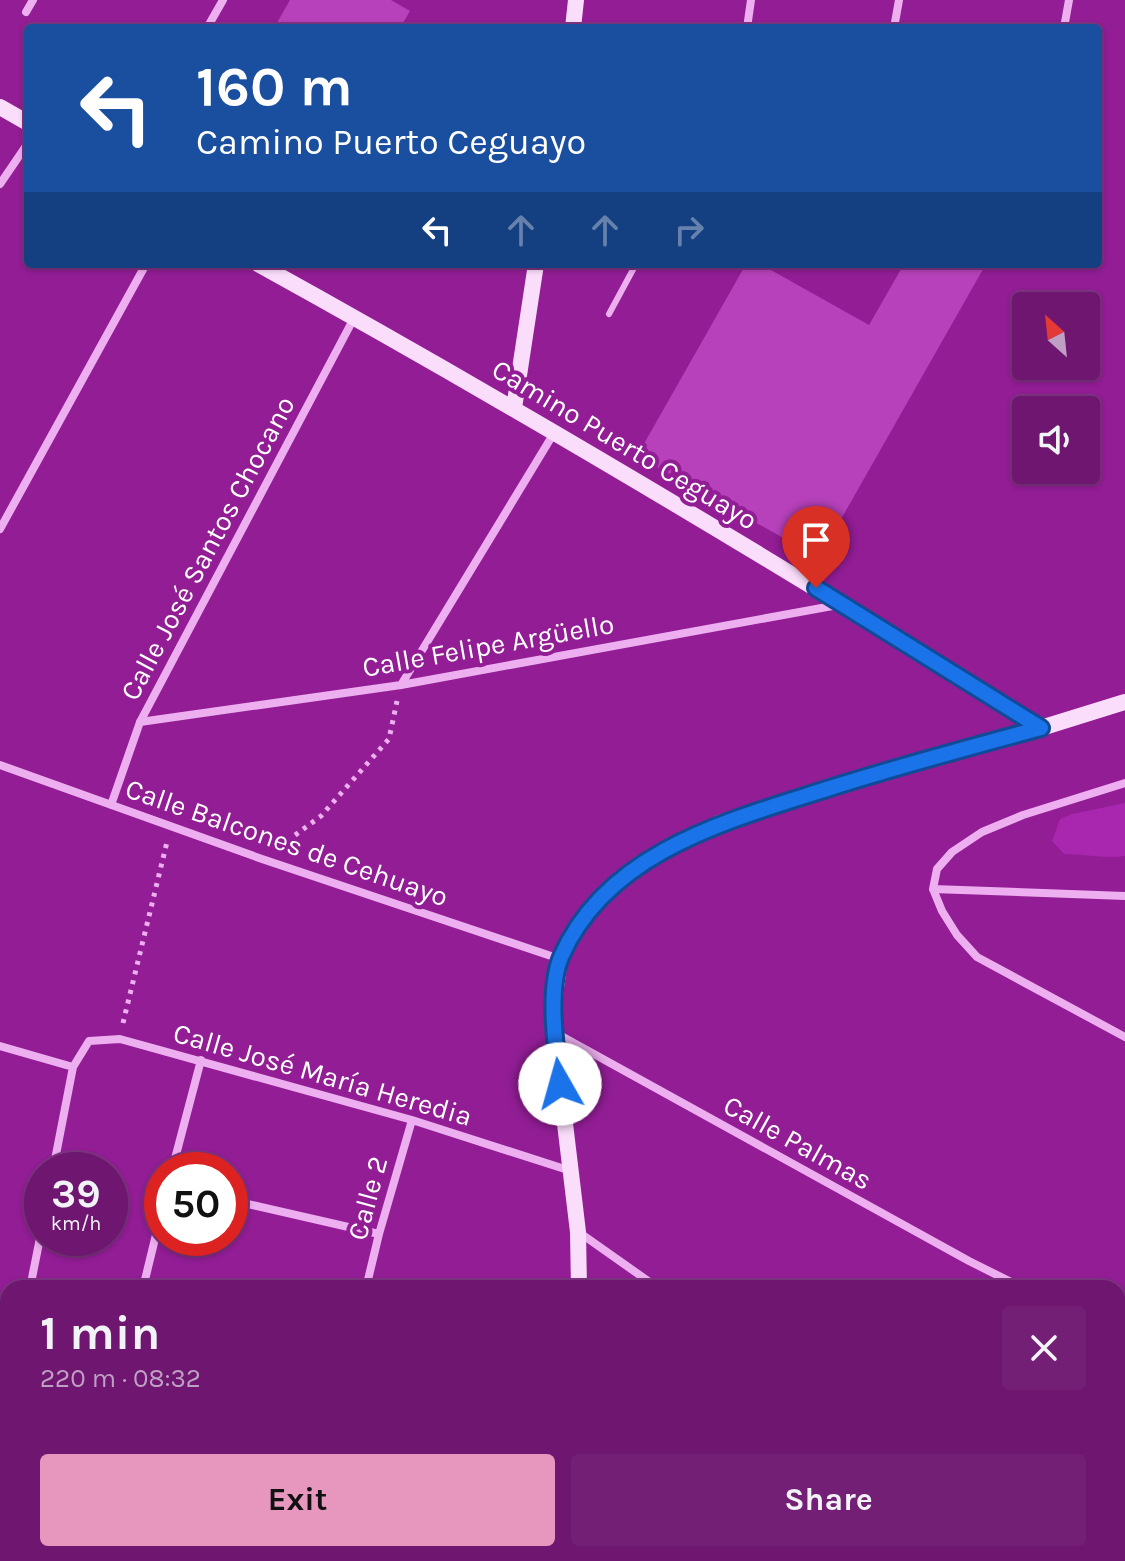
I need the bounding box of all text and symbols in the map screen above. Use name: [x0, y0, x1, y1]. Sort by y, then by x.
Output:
text: 160 m: [196, 54, 353, 119]
icon: left: [64, 56, 168, 160]
text: Camino Puerto Ceguayo: [196, 121, 586, 163]
icon: left: [415, 208, 459, 252]
icon: ahead: [499, 208, 543, 252]
icon: ahead: [583, 208, 627, 252]
icon: right: [667, 208, 711, 252]
north arrow: [1012, 292, 1100, 380]
map controls: [1012, 292, 1100, 484]
street label: Camino Puerto Ceguayo: [486, 352, 763, 537]
street label: Calle José Santos Chocano: [113, 391, 302, 706]
button: sound: [1012, 396, 1100, 484]
pin: [782, 506, 850, 588]
icon: arrive: [794, 518, 838, 562]
street label: Calle Felipe Argüello: [360, 607, 617, 684]
street label: Calle Balcones de Cehuayo: [121, 772, 453, 913]
street label: Calle José María Heredia: [170, 1016, 476, 1133]
position arrow: [518, 1042, 602, 1126]
street label: Calle Palmas: [718, 1088, 878, 1197]
speed limit sign: 50: [144, 1152, 248, 1256]
street label: Calle 2: [340, 1153, 394, 1244]
text: 39: [51, 1170, 101, 1217]
text: km/h: [51, 1212, 101, 1235]
text: 1 min: [40, 1305, 160, 1361]
button: close: [1002, 1306, 1086, 1390]
text: 220 m · 08:32: [40, 1363, 201, 1394]
button: Exit: [40, 1454, 555, 1546]
button: Share: [571, 1454, 1086, 1546]

